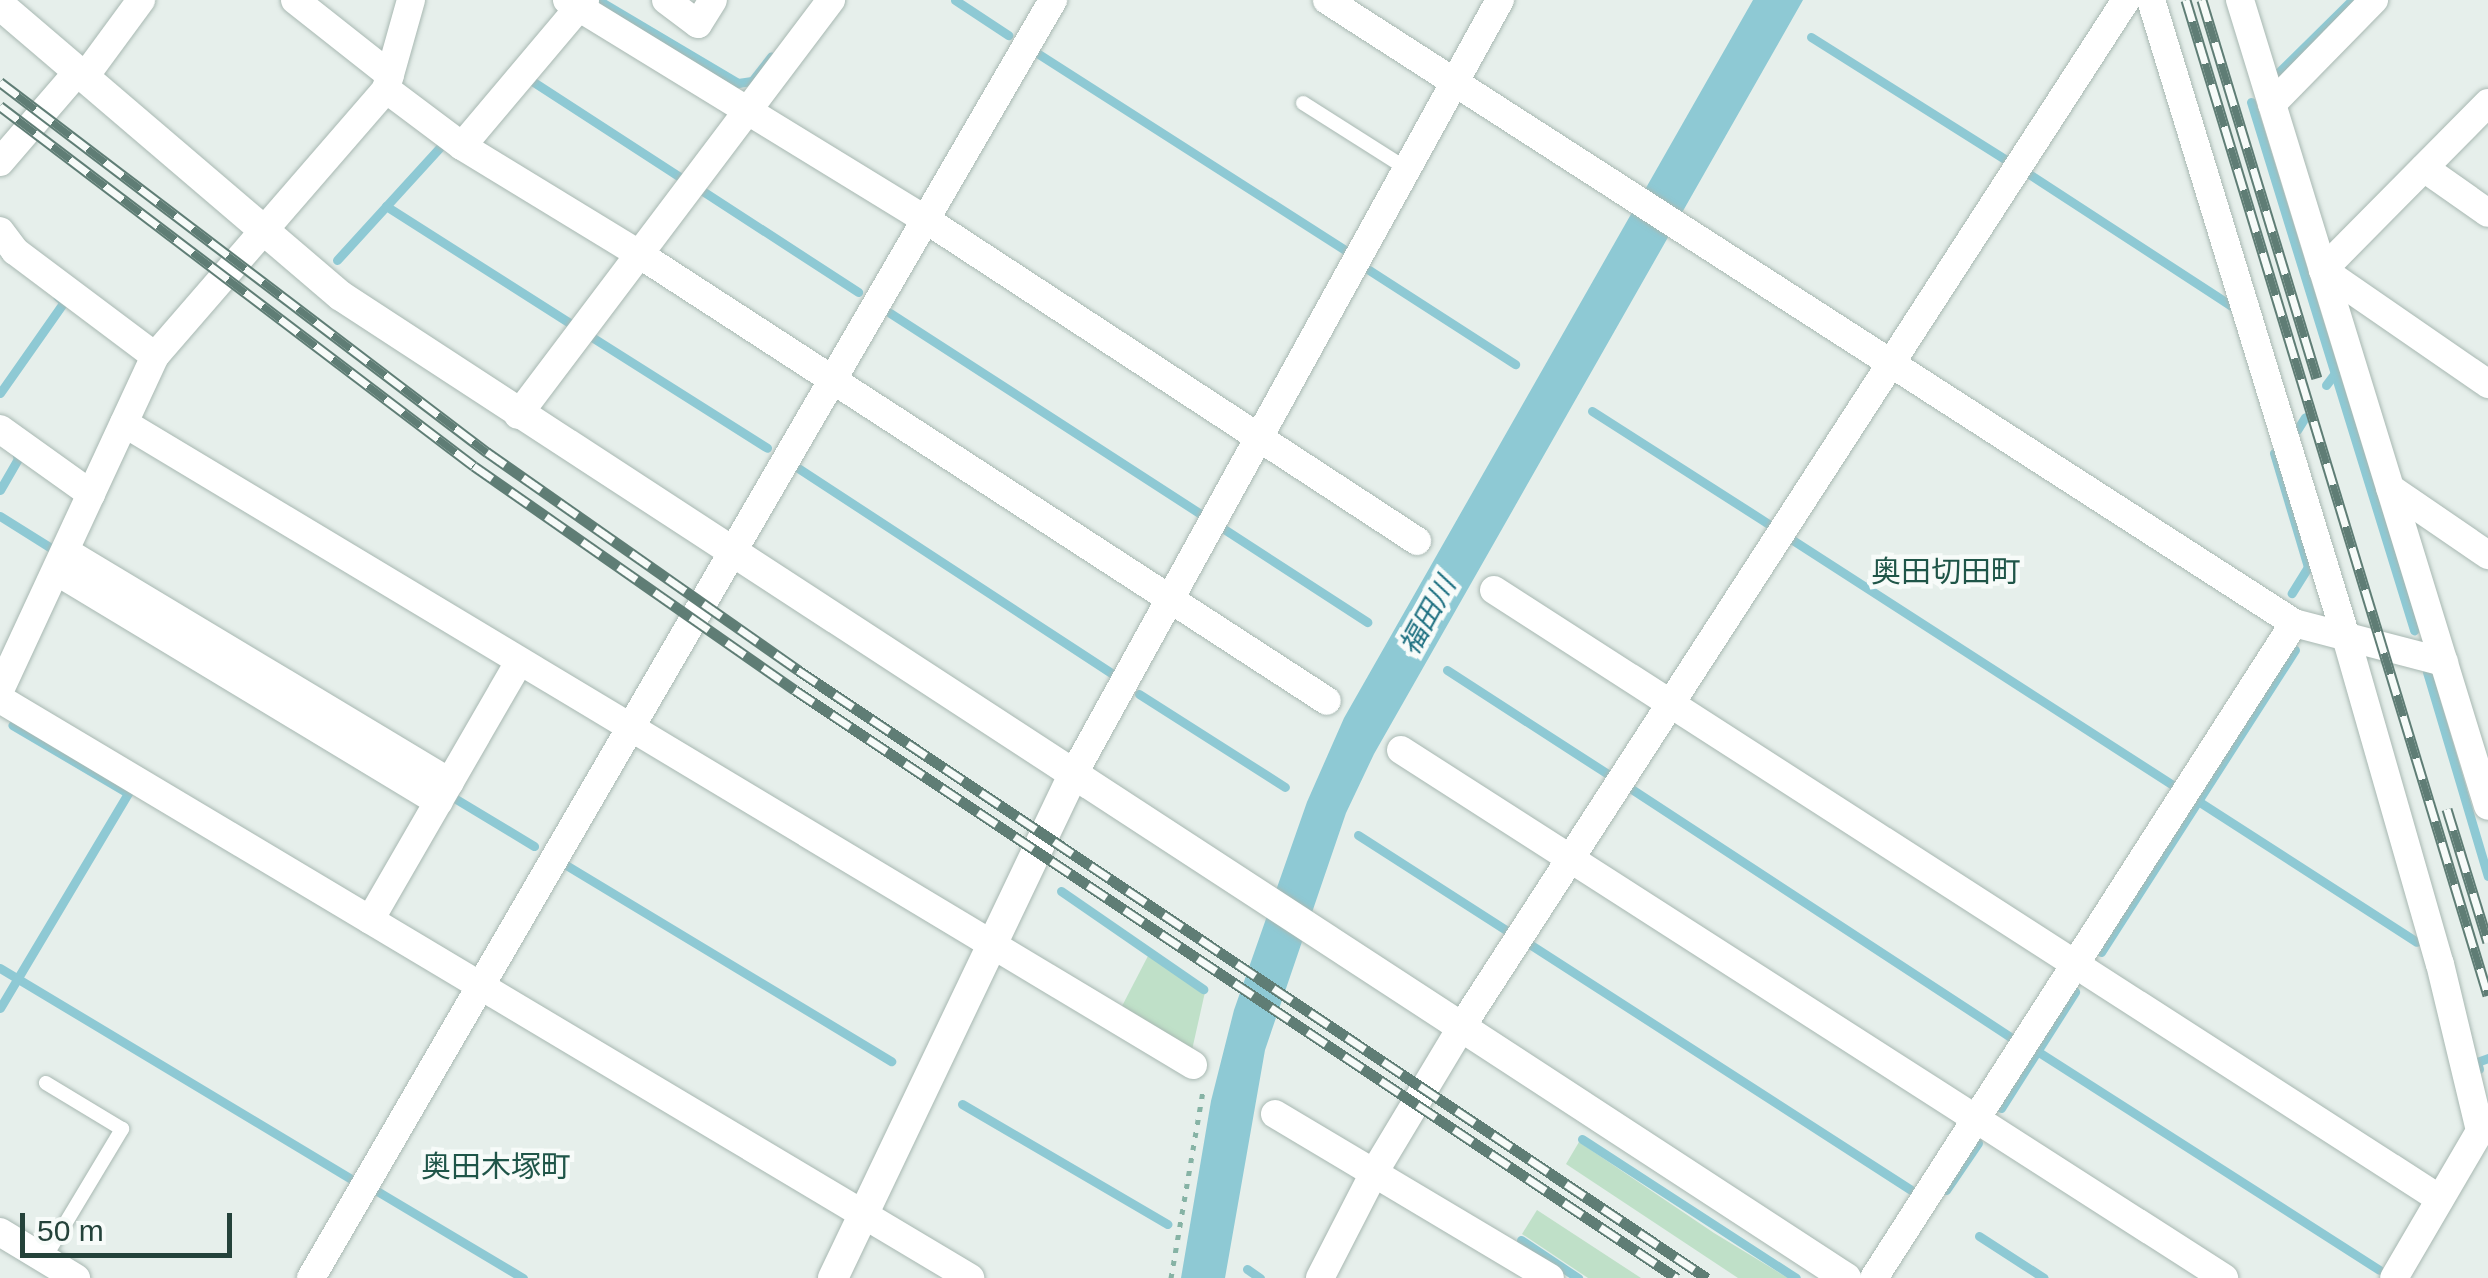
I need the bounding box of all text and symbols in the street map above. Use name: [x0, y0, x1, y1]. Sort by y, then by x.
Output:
district label: 奥田切田町: [1871, 554, 2021, 590]
water label: 福田川: [1393, 571, 1463, 661]
district label: 奥田木塚町: [421, 1149, 571, 1185]
scale bar: [25, 1193, 238, 1255]
text: 50 m: [37, 1214, 104, 1247]

